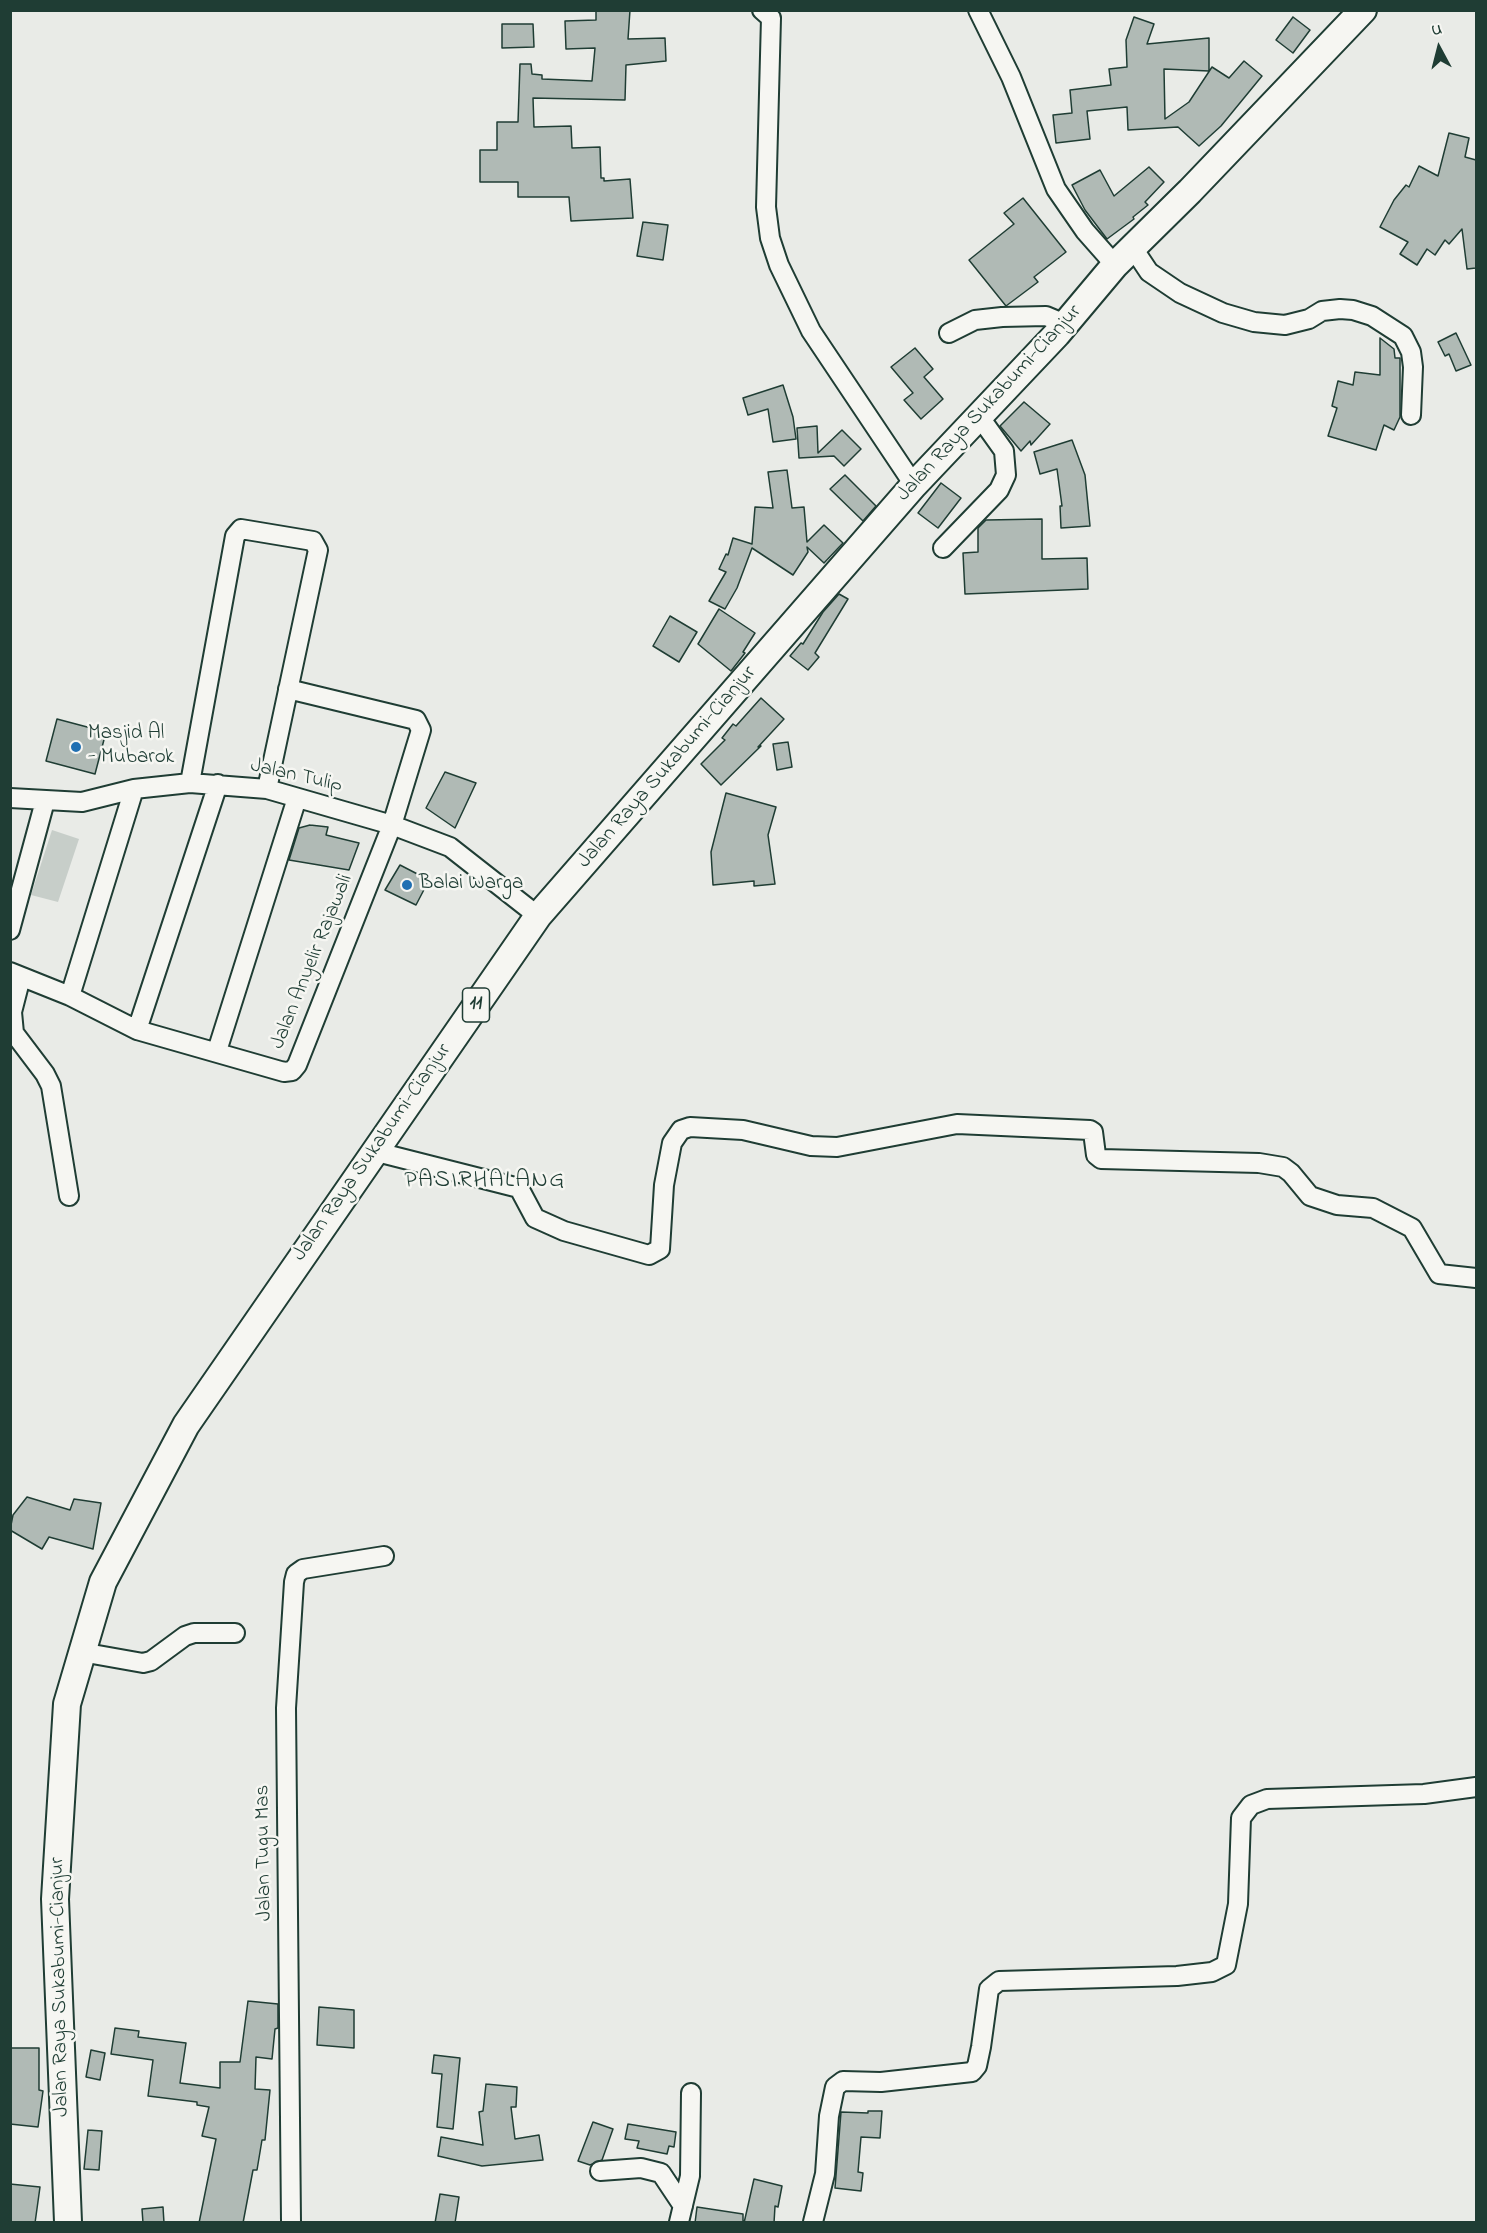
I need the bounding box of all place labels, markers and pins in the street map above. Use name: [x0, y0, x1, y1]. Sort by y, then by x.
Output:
place label: Masjid Al - Mubarok: [88, 722, 174, 772]
marker: Masjid Al - Mubarok: [69, 740, 83, 754]
place label: Balai Warga: [419, 872, 523, 898]
marker: Balai Warga: [400, 878, 414, 892]

